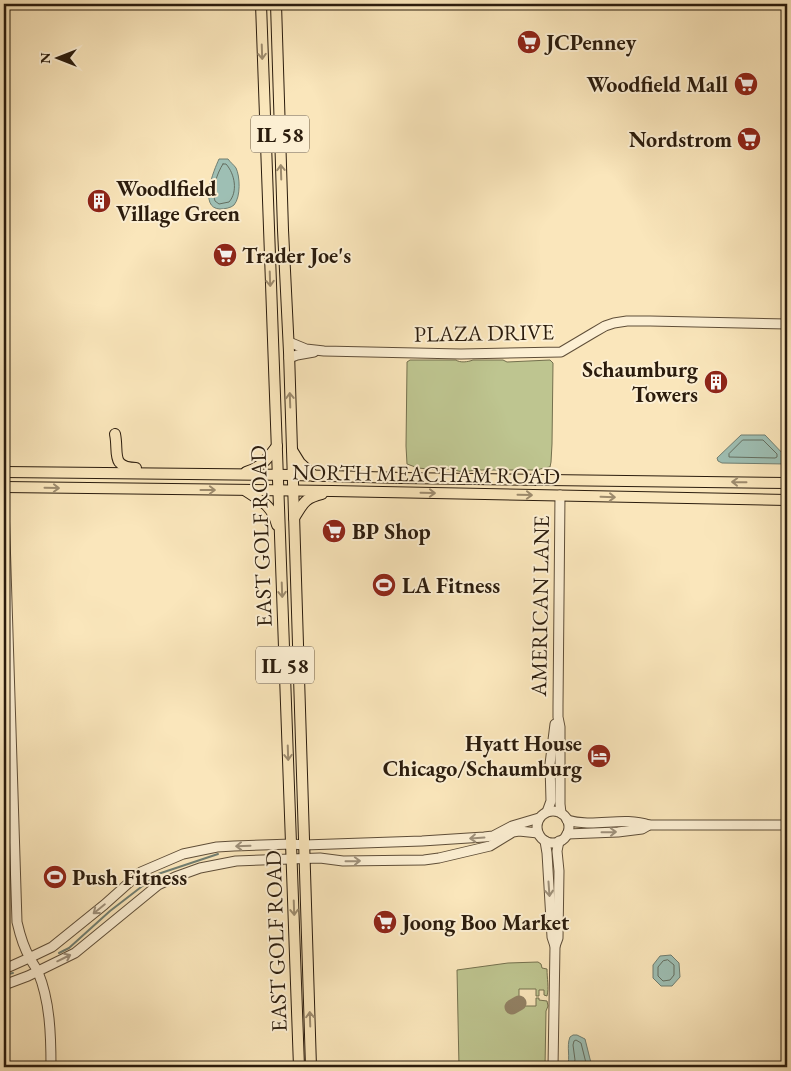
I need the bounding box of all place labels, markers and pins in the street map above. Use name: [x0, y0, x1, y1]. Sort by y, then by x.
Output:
place label: JCPenney: [544, 28, 637, 57]
supermarket icon: JCPenney: [516, 29, 542, 55]
place label: Woodfield Mall: [586, 70, 728, 99]
supermarket icon: Woodfield Mall: [733, 71, 759, 97]
place label: Nordstrom: [629, 125, 732, 154]
supermarket icon: Nordstrom: [736, 126, 762, 152]
place label: Woodlfield Village Green: [116, 174, 240, 228]
building icon: Woodlfield Village Green: [86, 188, 112, 214]
place label: Trader Joe's: [242, 241, 351, 270]
supermarket icon: Trader Joe's: [212, 242, 238, 268]
place label: Schaumburg Towers: [582, 355, 699, 409]
building icon: Schaumburg Towers: [703, 369, 729, 395]
place label: BP Shop: [352, 517, 431, 546]
supermarket icon: BP Shop: [321, 518, 347, 544]
place label: LA Fitness: [402, 571, 500, 600]
sports icon: LA Fitness: [371, 572, 397, 598]
place label: Hyatt House Chicago/Schaumburg: [383, 729, 583, 783]
hotel icon: Hyatt House Chicago/Schaumburg: [586, 743, 612, 769]
place label: Push Fitness: [72, 863, 187, 892]
sports icon: Push Fitness: [42, 864, 68, 890]
place label: Joong Boo Market: [400, 908, 570, 937]
supermarket icon: Joong Boo Market: [372, 909, 398, 935]

